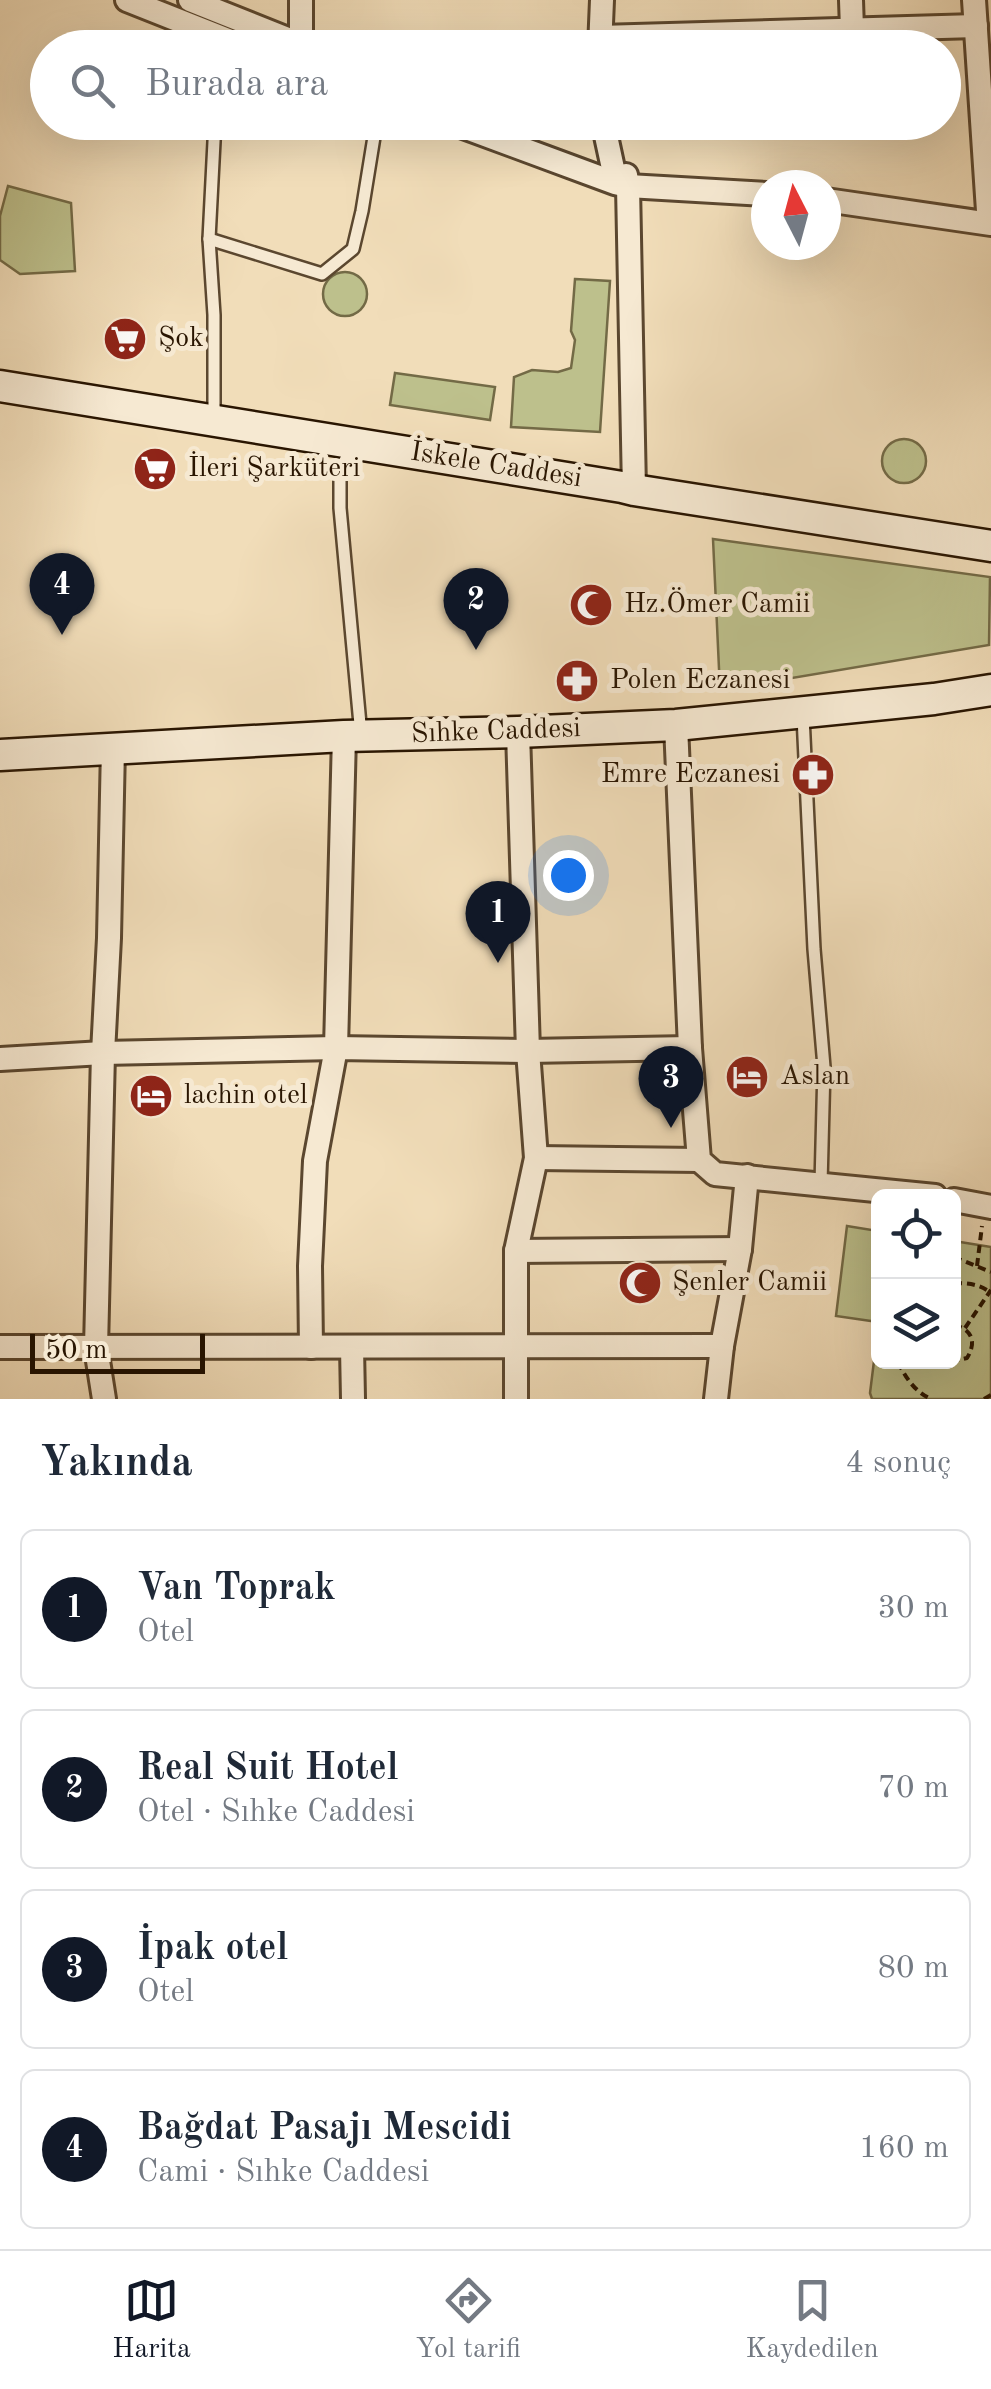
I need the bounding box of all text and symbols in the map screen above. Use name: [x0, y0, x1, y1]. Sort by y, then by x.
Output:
search box: [30, 30, 961, 140]
icon: search: [65, 58, 120, 113]
text: Burada ara: [145, 66, 328, 104]
north arrow: [751, 170, 841, 260]
supermarket icon: Şok: [102, 316, 148, 362]
place label: Şok: [158, 325, 204, 353]
street label: İskele Caddesi: [408, 435, 584, 493]
supermarket icon: İleri Şarküteri: [132, 446, 178, 492]
place label: İleri Şarküteri: [188, 451, 360, 483]
pin: 4: [30, 552, 94, 635]
pin: 2: [444, 568, 508, 650]
mosque icon: Hz.Ömer Camii: [568, 582, 614, 628]
place label: Hz.Ömer Camii: [624, 587, 810, 619]
pharmacy icon: Polen Eczanesi: [554, 658, 600, 704]
place label: Polen Eczanesi: [610, 667, 790, 695]
street label: Sıhke Caddesi: [411, 715, 581, 749]
pharmacy icon: Emre Eczanesi: [790, 752, 836, 798]
place label: Emre Eczanesi: [601, 761, 780, 789]
your location: [543, 850, 594, 901]
pin: 1: [466, 880, 530, 963]
pin: 3: [638, 1046, 704, 1128]
hotel icon: Aslan: [724, 1054, 770, 1100]
place label: Aslan: [780, 1063, 850, 1091]
hotel icon: lachin otel: [128, 1073, 174, 1119]
place label: lachin otel: [184, 1082, 307, 1110]
map controls: [871, 1189, 961, 1369]
button: locate: [871, 1189, 961, 1279]
mosque icon: Şenler Camii: [617, 1260, 663, 1306]
place label: Şenler Camii: [672, 1269, 827, 1297]
button: layers: [871, 1279, 961, 1369]
scale bar: [30, 1329, 205, 1374]
text: 50 m: [45, 1337, 108, 1365]
text: Yakında: [40, 1443, 193, 1485]
text: 4 sonuç: [845, 1448, 951, 1480]
text: Van Toprak: [137, 1570, 335, 1608]
text: 1: [65, 1593, 84, 1625]
text: 30 m: [878, 1593, 949, 1625]
text: Otel: [137, 1617, 194, 1649]
text: Real Suit Hotel: [137, 1750, 398, 1788]
text: 2: [65, 1773, 84, 1805]
text: 70 m: [878, 1773, 949, 1805]
text: Otel · Sıhke Caddesi: [137, 1797, 415, 1829]
text: İpak otel: [137, 1930, 288, 1968]
text: 3: [65, 1953, 84, 1985]
text: 80 m: [878, 1953, 949, 1985]
text: Otel: [137, 1977, 194, 2009]
text: Bağdat Pasajı Mescidi: [137, 2110, 511, 2148]
text: 4: [65, 2133, 84, 2165]
text: 160 m: [859, 2133, 949, 2165]
text: Cami · Sıhke Caddesi: [137, 2157, 429, 2189]
tab: Harita: [112, 2273, 191, 2368]
tab: Yol tarifi: [416, 2273, 521, 2368]
tab: Kaydedilen: [745, 2273, 879, 2368]

